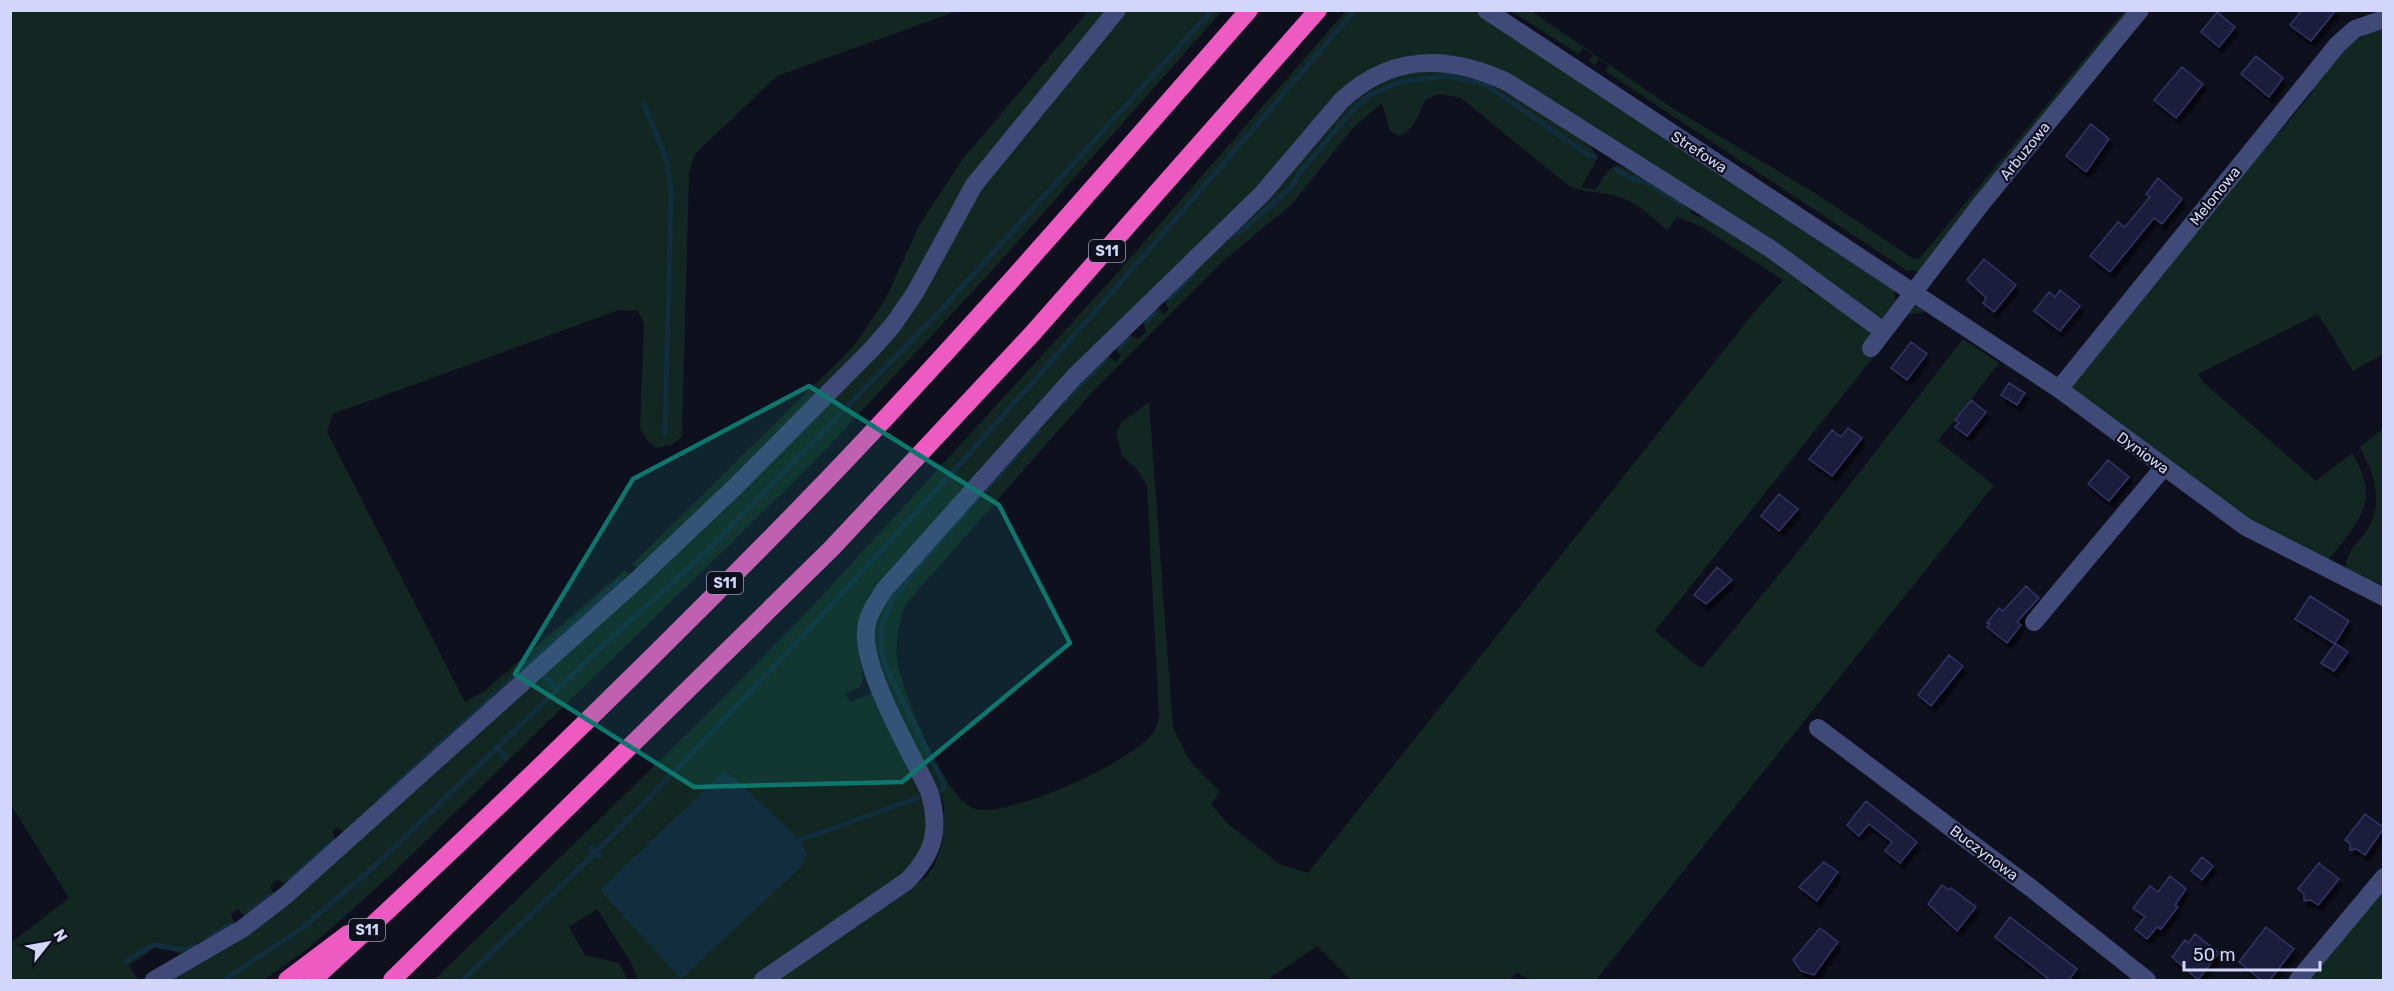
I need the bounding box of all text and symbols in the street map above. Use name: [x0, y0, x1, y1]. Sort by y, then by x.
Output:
street label: Arbuzowa: [1996, 118, 2054, 184]
street label: Strefowa: [1668, 127, 1730, 177]
street label: Melonowa: [2186, 163, 2244, 229]
road number: S11: [1089, 240, 1125, 262]
street label: Dyniowa: [2114, 428, 2172, 478]
road number: S11: [707, 572, 743, 594]
street label: Buczynowa: [1946, 821, 2022, 885]
north arrow: [18, 913, 78, 973]
road number: S11: [349, 919, 385, 941]
text: N: [49, 926, 72, 945]
scale bar: [2184, 934, 2320, 972]
text: 50 m: [2193, 944, 2236, 966]

